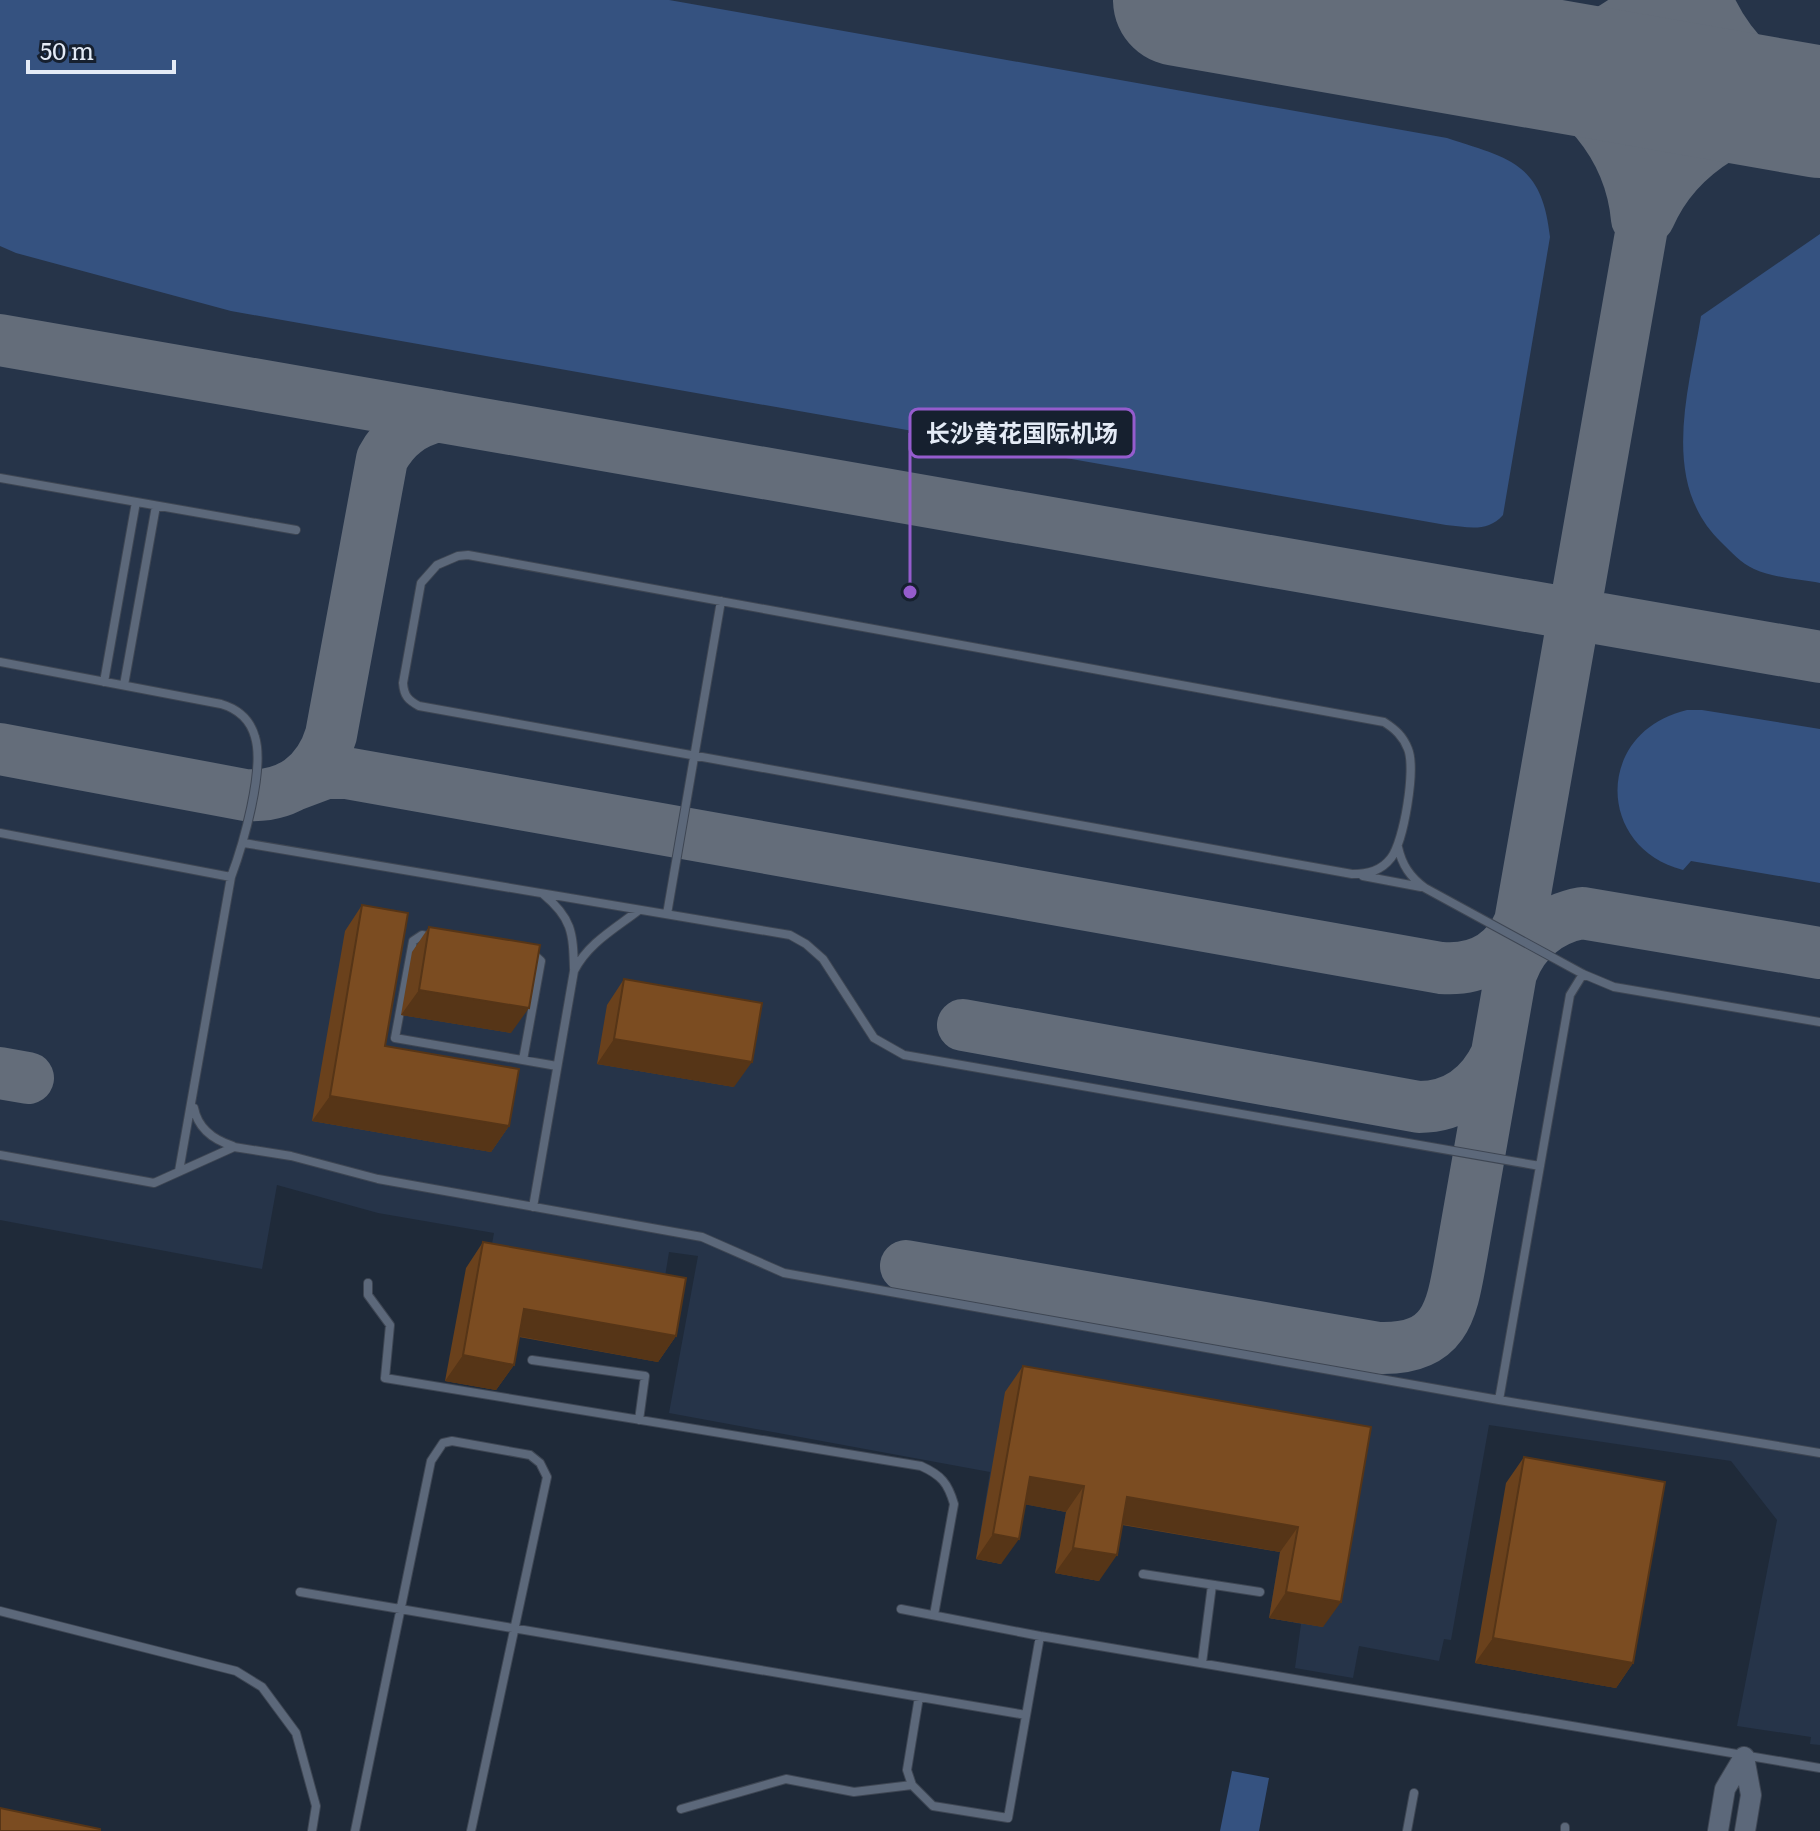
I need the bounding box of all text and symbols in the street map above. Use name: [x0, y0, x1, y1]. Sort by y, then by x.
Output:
scale bar: [28, 24, 174, 74]
text: 50 m: [40, 32, 94, 67]
callout: 长沙黄花国际机场: [910, 409, 1134, 457]
text: 长沙黄花国际机场: [926, 414, 1118, 449]

